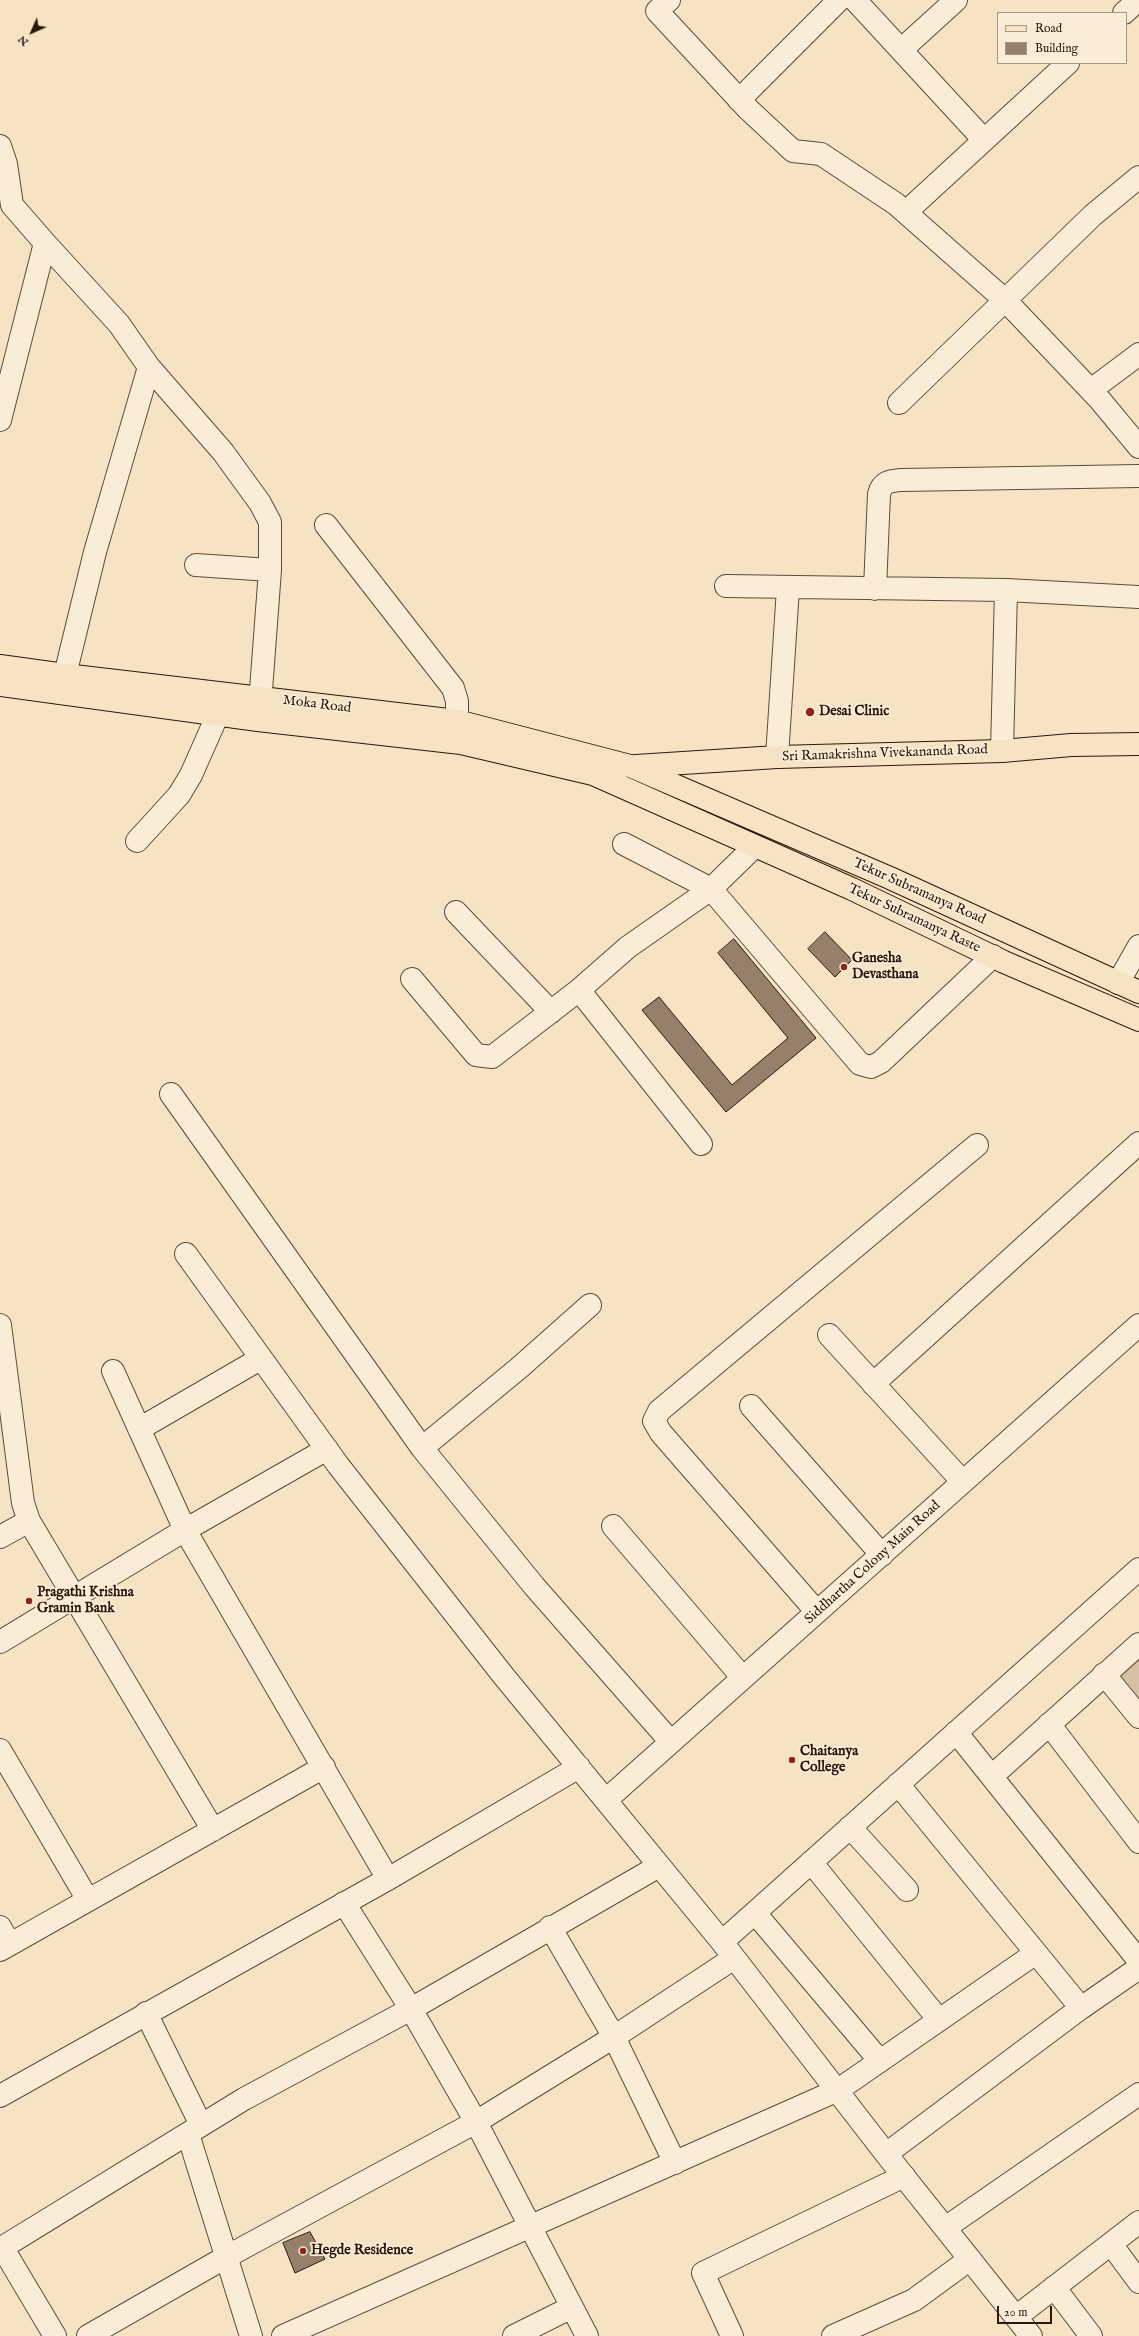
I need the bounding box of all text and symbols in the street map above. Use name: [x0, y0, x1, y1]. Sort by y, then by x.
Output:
north arrow: [12, 12, 52, 52]
legend: [997, 12, 1127, 64]
text: Road: [1035, 21, 1062, 36]
text: N: [15, 32, 32, 49]
text: Building: [1035, 41, 1078, 56]
street label: Moka Road: [282, 692, 352, 718]
place label: Desai Clinic: [819, 704, 889, 720]
marker: Desai Clinic: [804, 706, 816, 718]
street label: Sri Ramakrishna Vivekananda Road: [782, 742, 988, 766]
street label: Tekur Subramanya Road: [850, 855, 988, 929]
street label: Tekur Subramanya Raste: [845, 881, 983, 957]
place label: Ganesha Devasthana: [852, 951, 919, 984]
marker: Ganesha Devasthana: [839, 962, 849, 972]
street label: Siddhartha Colony Main Road: [802, 1498, 944, 1628]
place label: Pragathi Krishna Gramin Bank: [37, 1585, 134, 1618]
marker: Pragathi Krishna Gramin Bank: [24, 1596, 34, 1606]
place label: Chaitanya College: [800, 1744, 858, 1776]
marker: Chaitanya College: [787, 1755, 797, 1765]
place label: Hegde Residence: [311, 2243, 413, 2259]
marker: Hegde Residence: [298, 2246, 308, 2256]
scale bar: [999, 2298, 1054, 2324]
text: 20 m: [1004, 2305, 1027, 2320]

